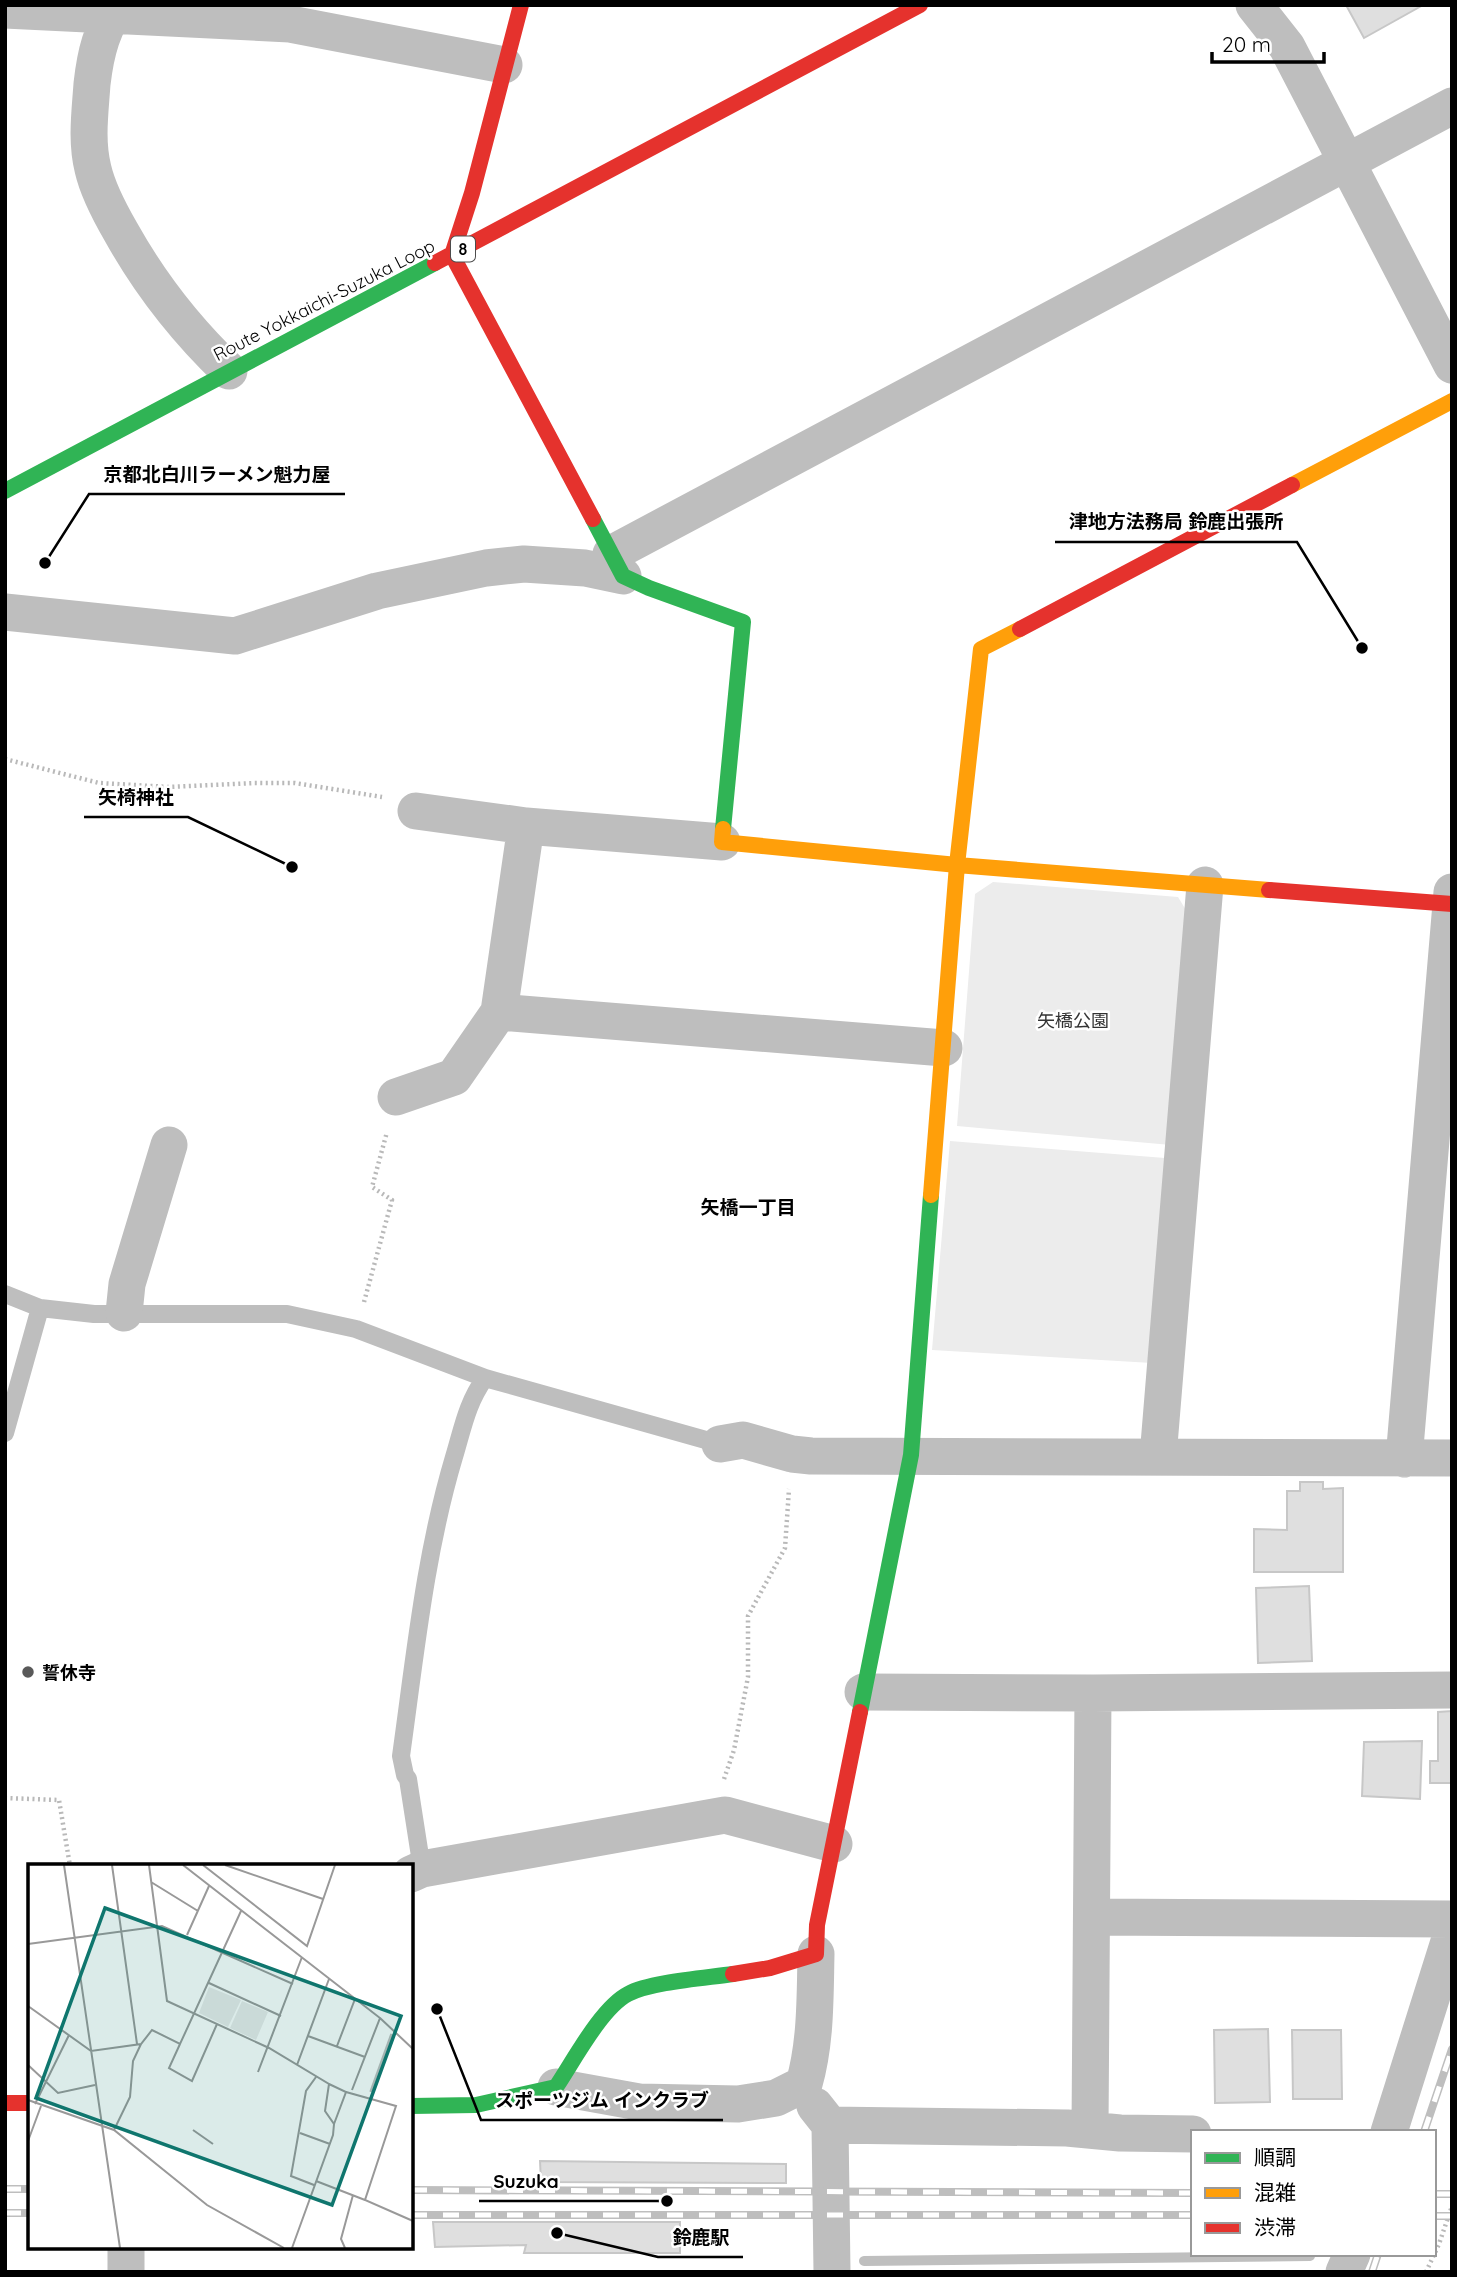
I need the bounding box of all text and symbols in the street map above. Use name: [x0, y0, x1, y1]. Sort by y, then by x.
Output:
scale bar: [1212, 21, 1324, 65]
text: 20 m: [1222, 31, 1271, 57]
street label: Route Yokkaichi-Suzuka Loop: [209, 234, 439, 366]
road number: 8: [451, 236, 475, 262]
callout: 京都北白川ラーメン魁力屋: [89, 454, 345, 494]
text: 京都北白川ラーメン魁力屋: [103, 462, 331, 486]
callout: 津地方法務局 鈴鹿出張所: [1055, 502, 1297, 542]
text: 津地方法務局 鈴鹿出張所: [1069, 509, 1283, 533]
callout: 矢椅神社: [84, 777, 188, 817]
text: 矢椅神社: [98, 785, 174, 809]
park label: 矢橋公園: [1037, 1009, 1109, 1032]
district label: 矢橋一丁目: [700, 1195, 796, 1219]
place label: 誓休寺: [42, 1661, 96, 1684]
marker: 誓休寺: [20, 1664, 36, 1680]
inset map: [28, 1864, 413, 2249]
callout: スポーツジム インクラブ: [481, 2080, 723, 2120]
text: スポーツジム インクラブ: [495, 2088, 709, 2112]
legend: [1191, 2130, 1436, 2256]
text: 順調: [1254, 2144, 1296, 2170]
callout: Suzuka: [479, 2161, 572, 2201]
text: Suzuka: [493, 2169, 559, 2193]
text: 混雑: [1254, 2179, 1296, 2205]
text: 渋滞: [1254, 2214, 1296, 2240]
callout: 鈴鹿駅: [658, 2217, 743, 2257]
text: 鈴鹿駅: [672, 2225, 730, 2249]

